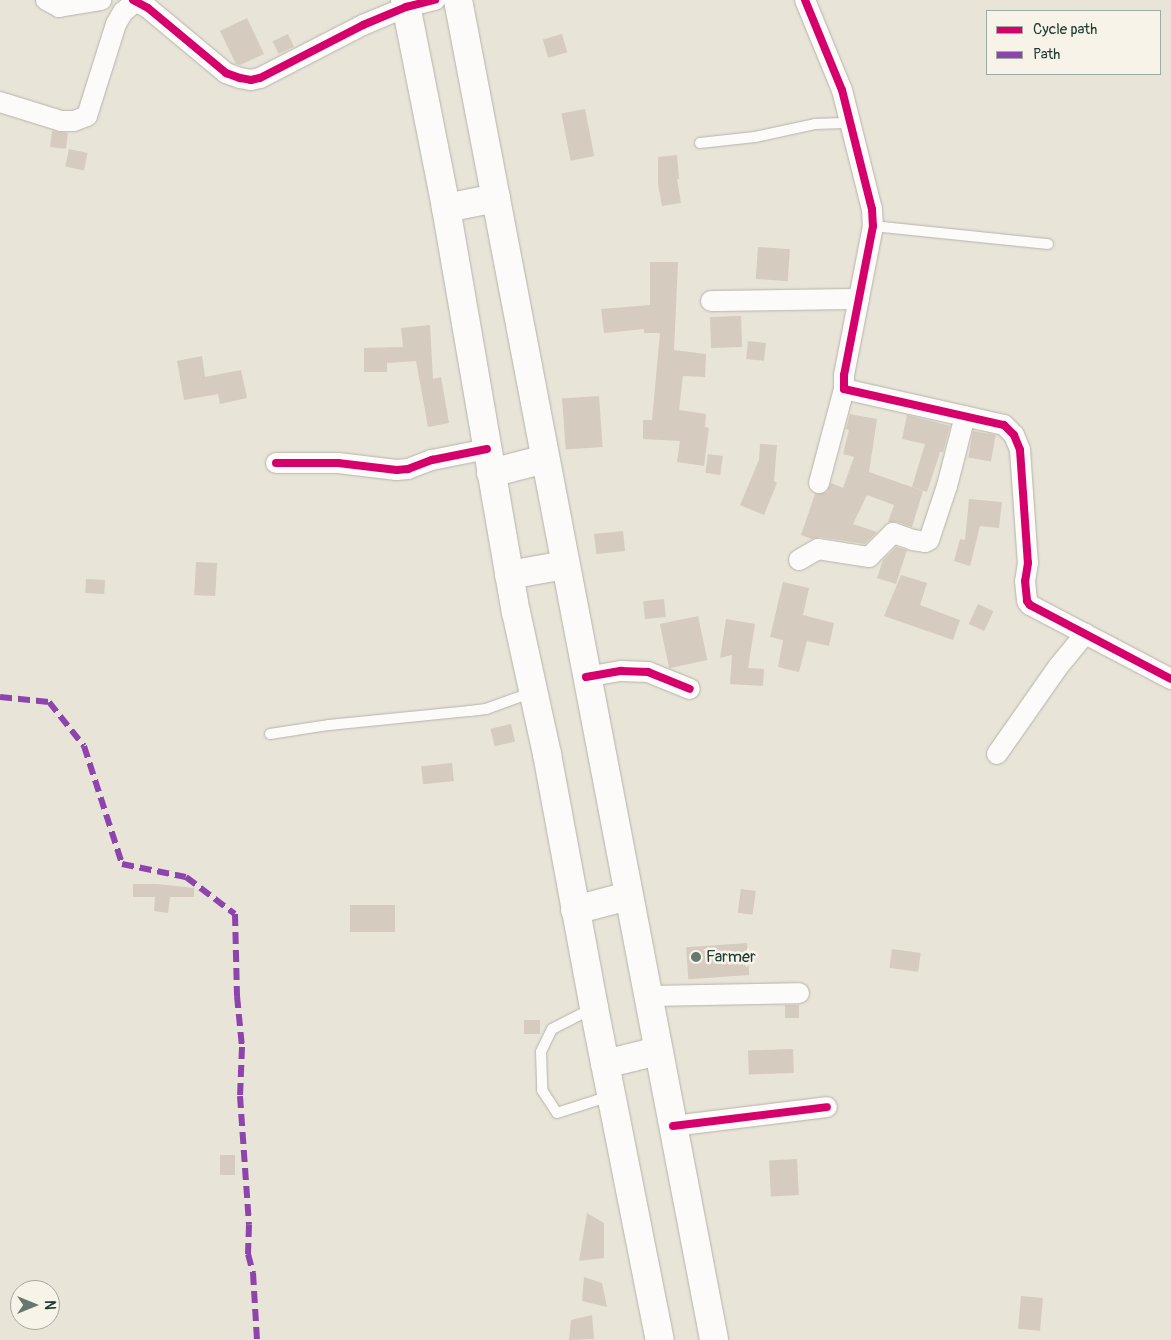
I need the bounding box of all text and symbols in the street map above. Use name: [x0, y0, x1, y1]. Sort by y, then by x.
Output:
legend: [986, 10, 1161, 75]
text: Cycle path: [1033, 20, 1097, 39]
text: Path: [1033, 45, 1060, 64]
place label: Farmer: [706, 947, 756, 967]
marker: Farmer: [690, 951, 702, 963]
north arrow: [10, 1280, 60, 1330]
text: N: [41, 1300, 58, 1310]

